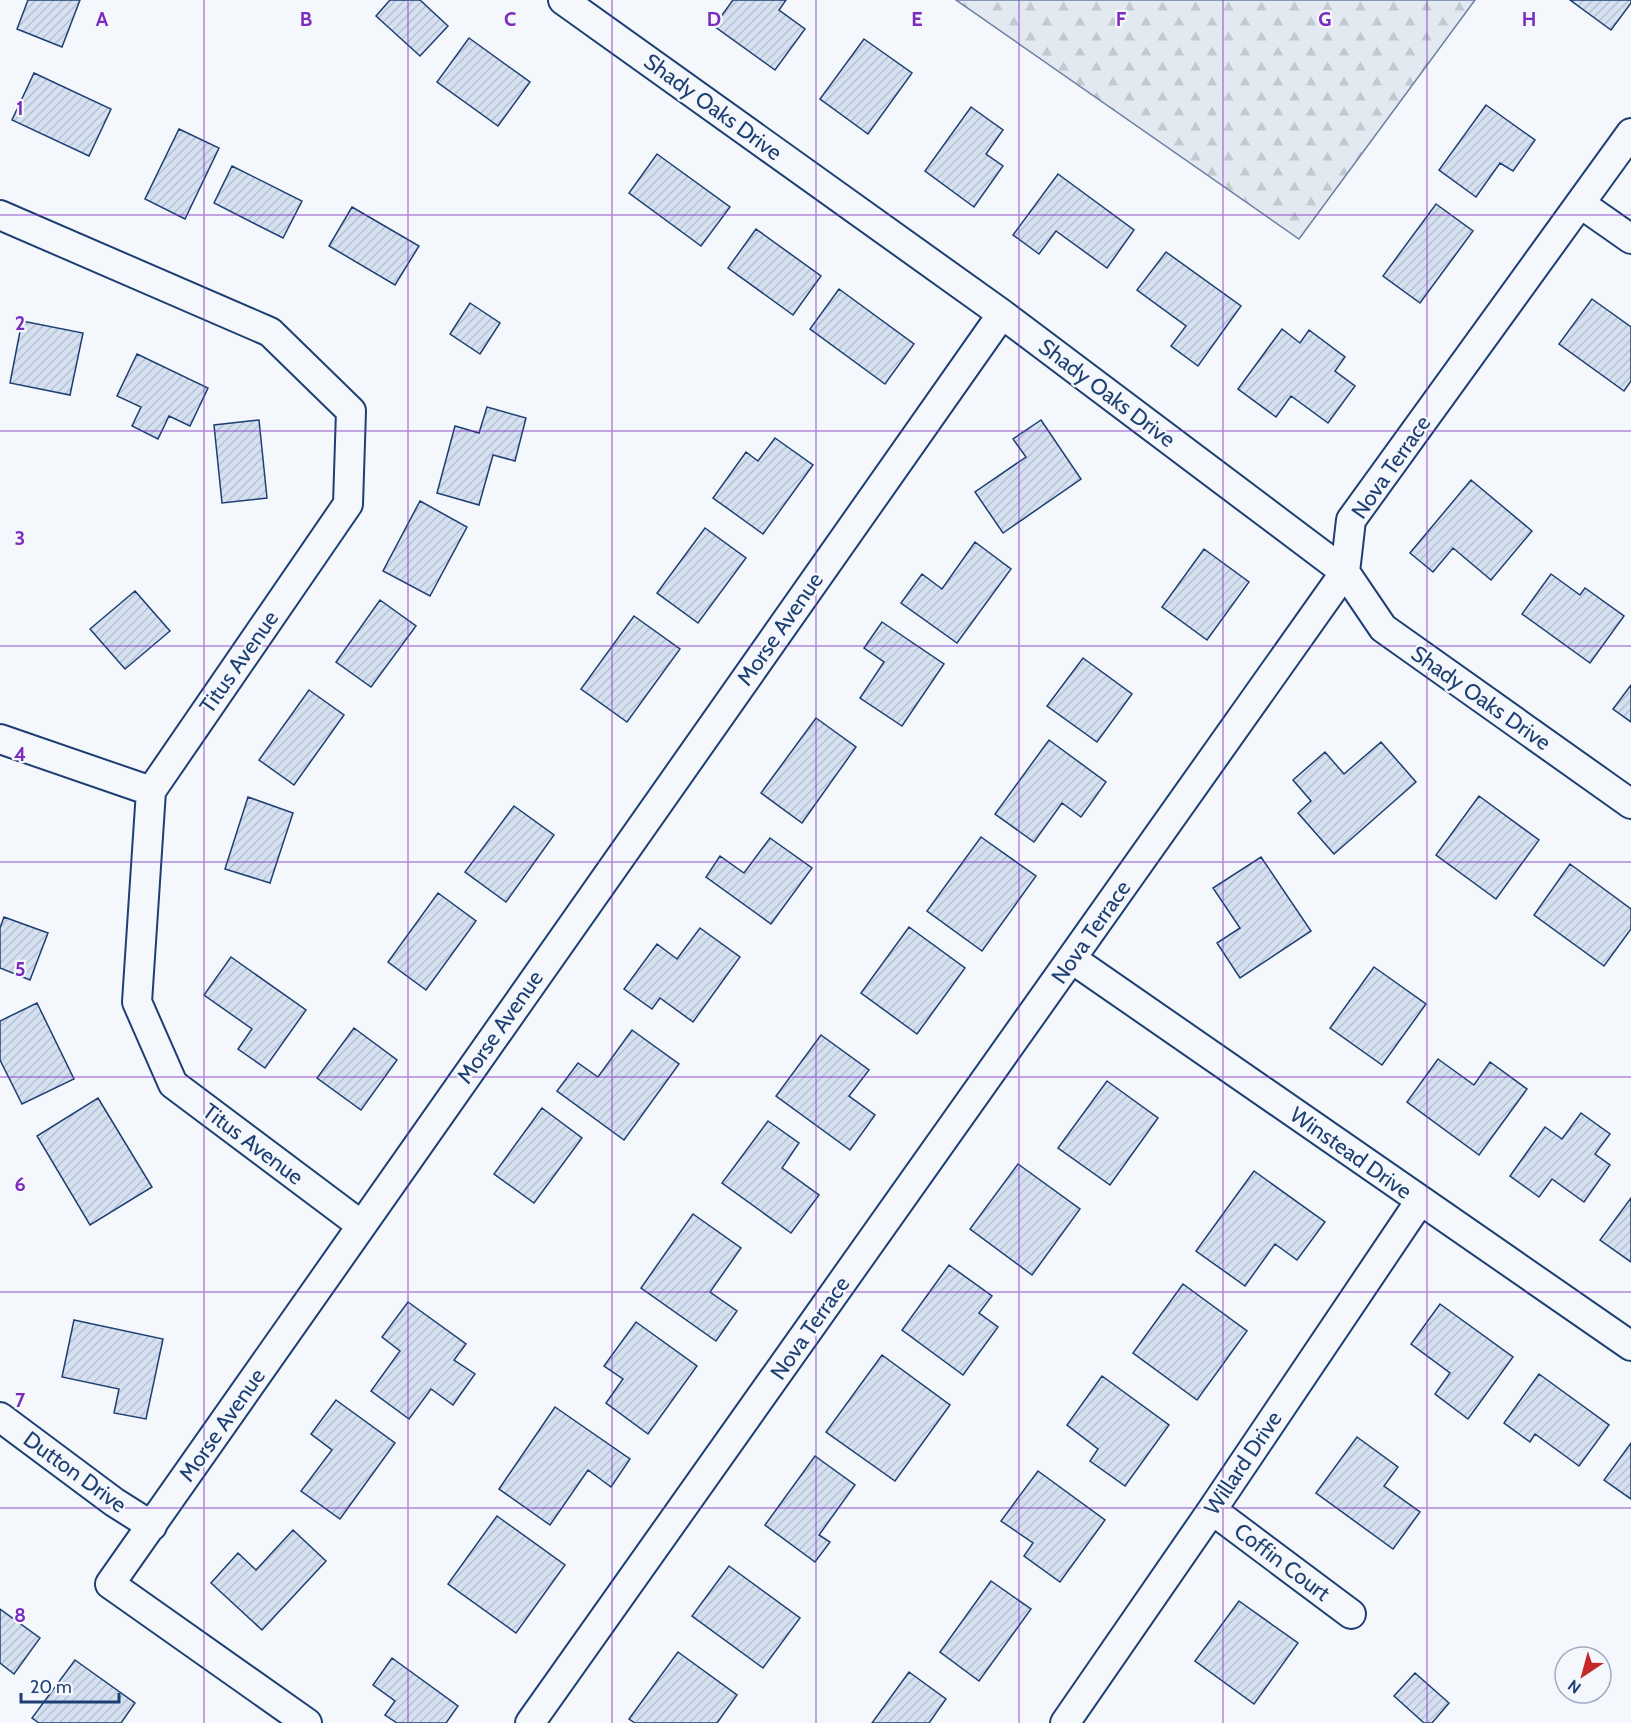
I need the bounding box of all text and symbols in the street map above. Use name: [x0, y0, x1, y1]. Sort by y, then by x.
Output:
text: A: [96, 7, 109, 31]
text: B: [300, 7, 312, 31]
text: C: [504, 7, 516, 31]
text: D: [707, 7, 721, 31]
text: E: [911, 7, 923, 31]
text: F: [1116, 7, 1127, 31]
text: G: [1318, 7, 1332, 31]
text: H: [1522, 7, 1536, 31]
street label: Shady Oaks Drive: [639, 48, 787, 166]
text: 1: [16, 96, 24, 120]
text: 2: [15, 311, 25, 335]
street label: Shady Oaks Drive: [1033, 333, 1181, 453]
street label: Nova Terrace: [1346, 410, 1436, 524]
text: 3: [15, 526, 25, 550]
street label: Morse Avenue: [731, 567, 829, 691]
street label: Titus Avenue: [194, 606, 284, 718]
street label: Shady Oaks Drive: [1406, 640, 1556, 756]
text: 4: [14, 742, 26, 766]
street label: Nova Terrace: [1046, 875, 1136, 989]
text: 5: [15, 957, 25, 981]
street label: Morse Avenue: [451, 965, 549, 1089]
street label: Titus Avenue: [197, 1097, 309, 1191]
street label: Winstead Drive: [1285, 1101, 1417, 1205]
text: 6: [14, 1172, 26, 1196]
street label: Nova Terrace: [765, 1271, 855, 1385]
street label: Morse Avenue: [173, 1363, 271, 1487]
text: 7: [15, 1388, 26, 1412]
street label: Willard Drive: [1198, 1406, 1288, 1520]
street label: Dutton Drive: [18, 1426, 132, 1518]
street label: Coffin Court: [1229, 1517, 1336, 1607]
text: 8: [14, 1603, 26, 1627]
north arrow: [1553, 1645, 1613, 1705]
scale bar: [21, 1666, 118, 1704]
text: 20 m: [30, 1676, 72, 1698]
text: N: [1564, 1676, 1585, 1698]

